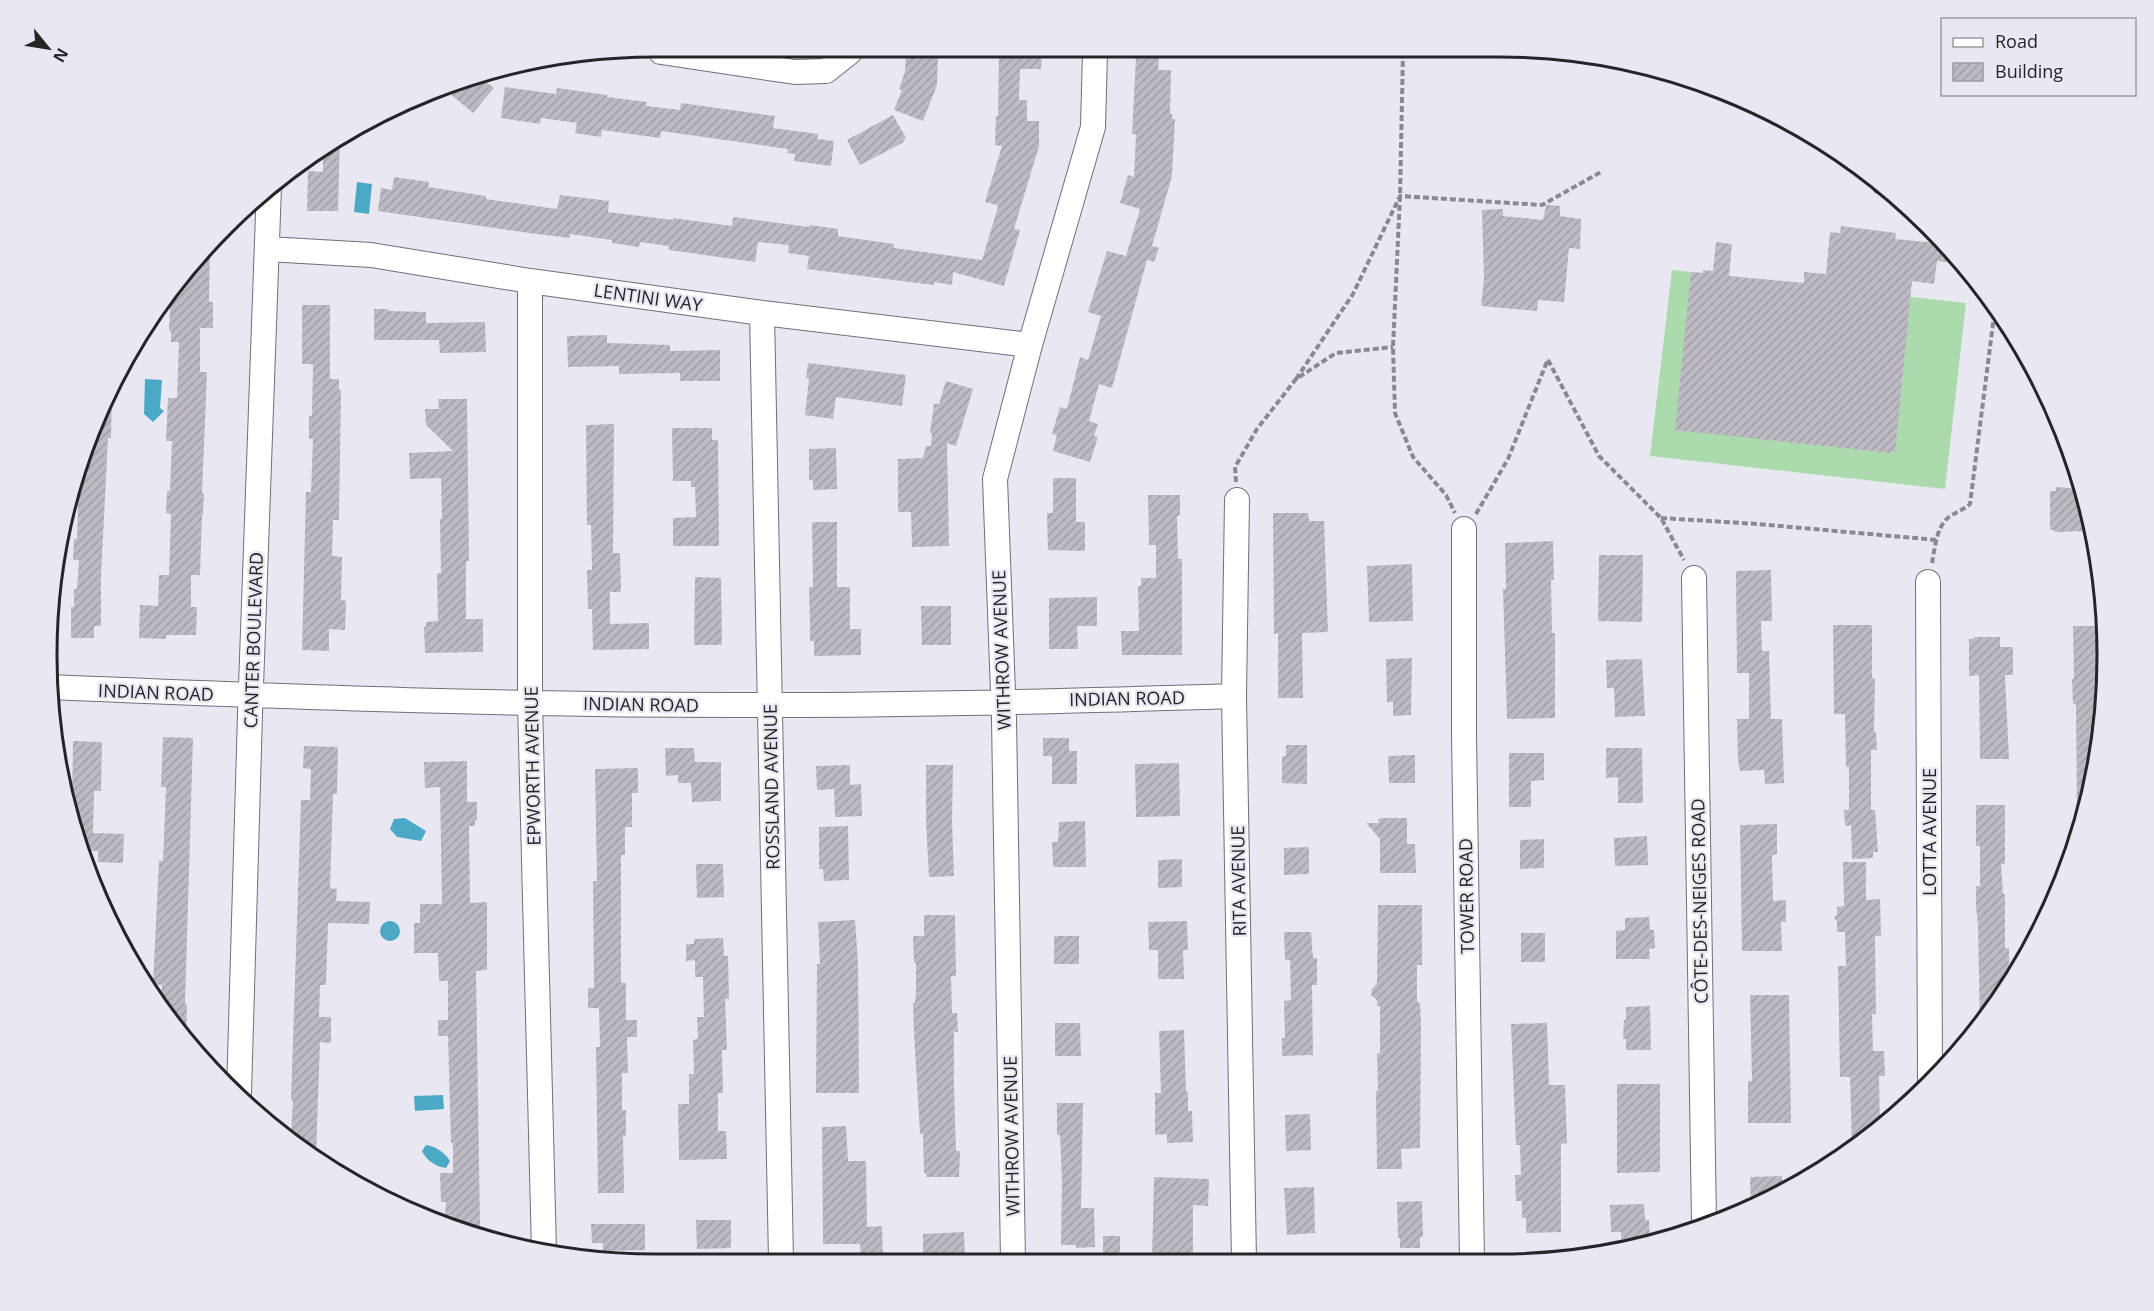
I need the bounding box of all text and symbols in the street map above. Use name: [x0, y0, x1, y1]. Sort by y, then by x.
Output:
north arrow: [18, 18, 78, 78]
legend: [1941, 18, 2136, 96]
text: Road: [1995, 29, 2038, 53]
text: N: [48, 44, 74, 67]
text: Building: [1995, 59, 2063, 83]
street label: LENTINI WAY: [592, 278, 705, 317]
street label: CANTER BOULEVARD: [238, 551, 268, 729]
street label: WITHROW AVENUE: [986, 570, 1016, 730]
street label: INDIAN ROAD: [98, 678, 214, 706]
street label: INDIAN ROAD: [1069, 685, 1185, 711]
street label: EPWORTH AVENUE: [519, 686, 545, 846]
street label: INDIAN ROAD: [583, 691, 699, 717]
street label: ROSSLAND AVENUE: [758, 704, 784, 870]
street label: LOTTA AVENUE: [1917, 768, 1941, 896]
street label: CÔTE-DES-NEIGES ROAD: [1685, 798, 1713, 1004]
street label: RITA AVENUE: [1225, 825, 1251, 937]
street label: TOWER ROAD: [1453, 838, 1479, 954]
street label: WITHROW AVENUE: [998, 1056, 1024, 1216]

